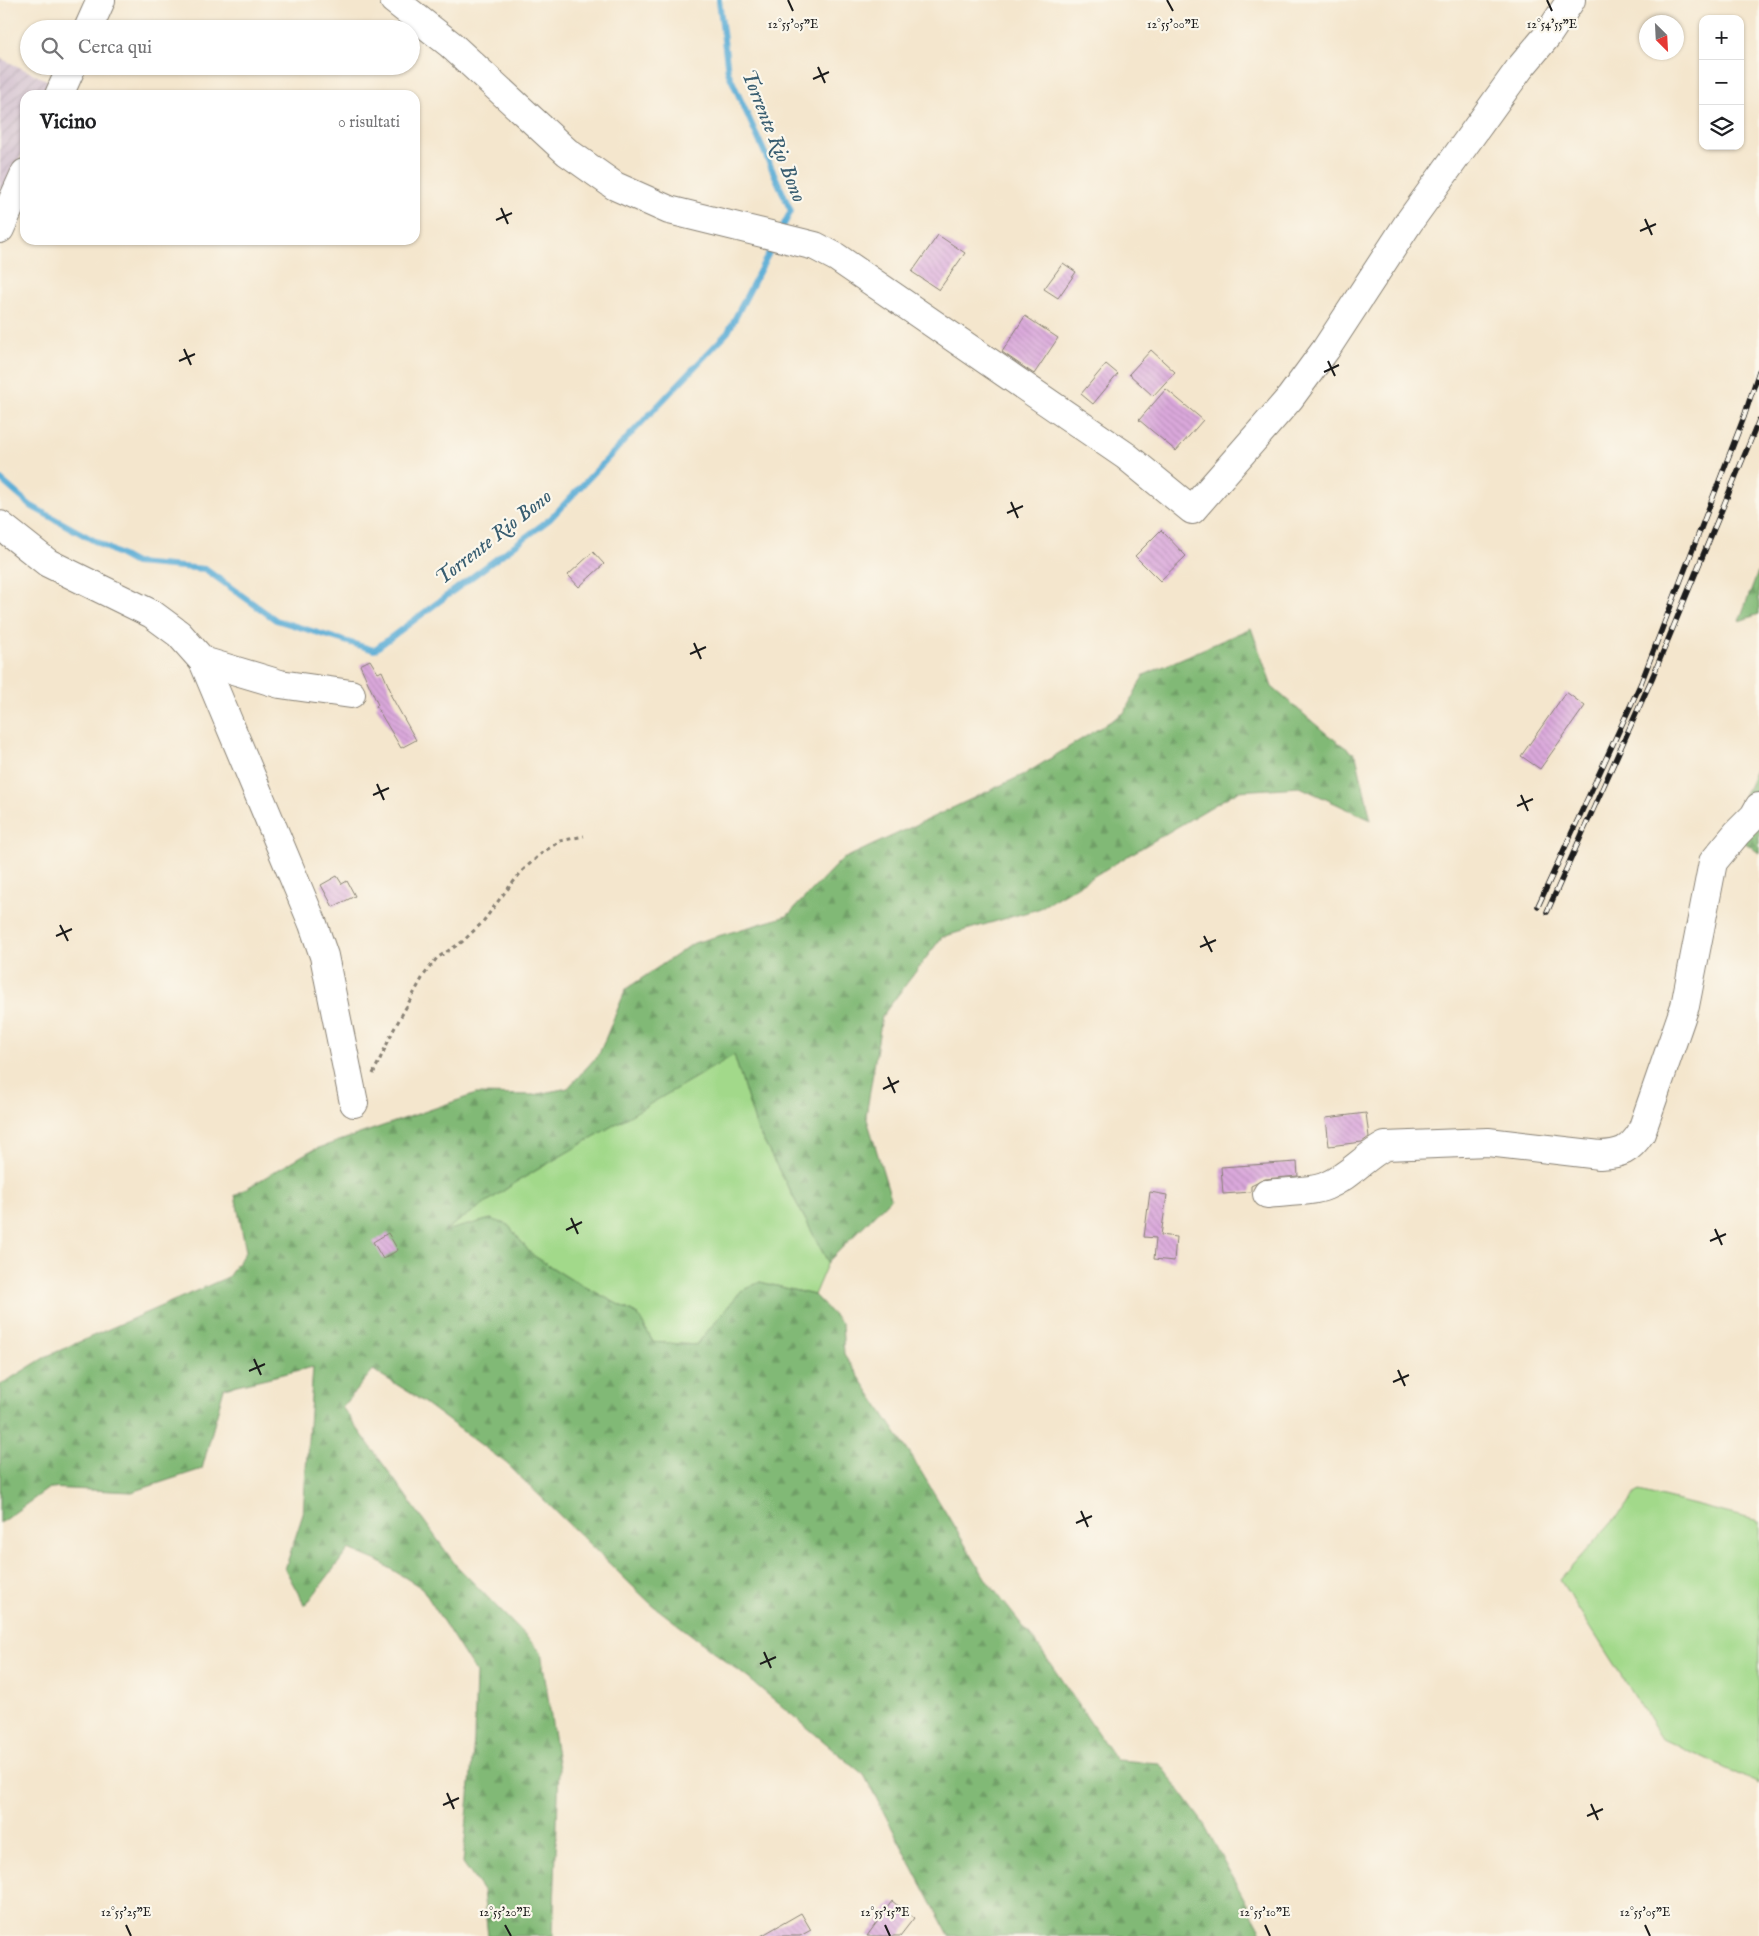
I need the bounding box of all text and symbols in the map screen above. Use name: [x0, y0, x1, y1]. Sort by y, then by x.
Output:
north arrow: [1639, 15, 1684, 60]
map controls: [1699, 15, 1744, 150]
button: +: [1699, 15, 1744, 60]
text: 12°55'05"E: [768, 17, 818, 32]
text: 12°55'00"E: [1147, 17, 1199, 32]
text: 12°54'55"E: [1527, 17, 1577, 32]
search box: [20, 20, 420, 75]
icon: search: [38, 34, 66, 62]
text: Cerca qui: [78, 36, 152, 60]
button: −: [1699, 60, 1744, 105]
water label: Torrente Rio Bono: [734, 66, 812, 206]
button: layers: [1699, 105, 1744, 150]
text: Vicino: [40, 109, 96, 136]
text: 0 risultati: [338, 113, 400, 133]
water label: Torrente Rio Bono: [430, 484, 558, 592]
text: 12°55'25"E: [101, 1905, 151, 1920]
text: 12°55'20"E: [479, 1905, 531, 1920]
text: 12°55'15"E: [860, 1905, 910, 1920]
text: 12°55'10"E: [1240, 1905, 1290, 1920]
text: 12°55'05"E: [1620, 1905, 1670, 1920]

